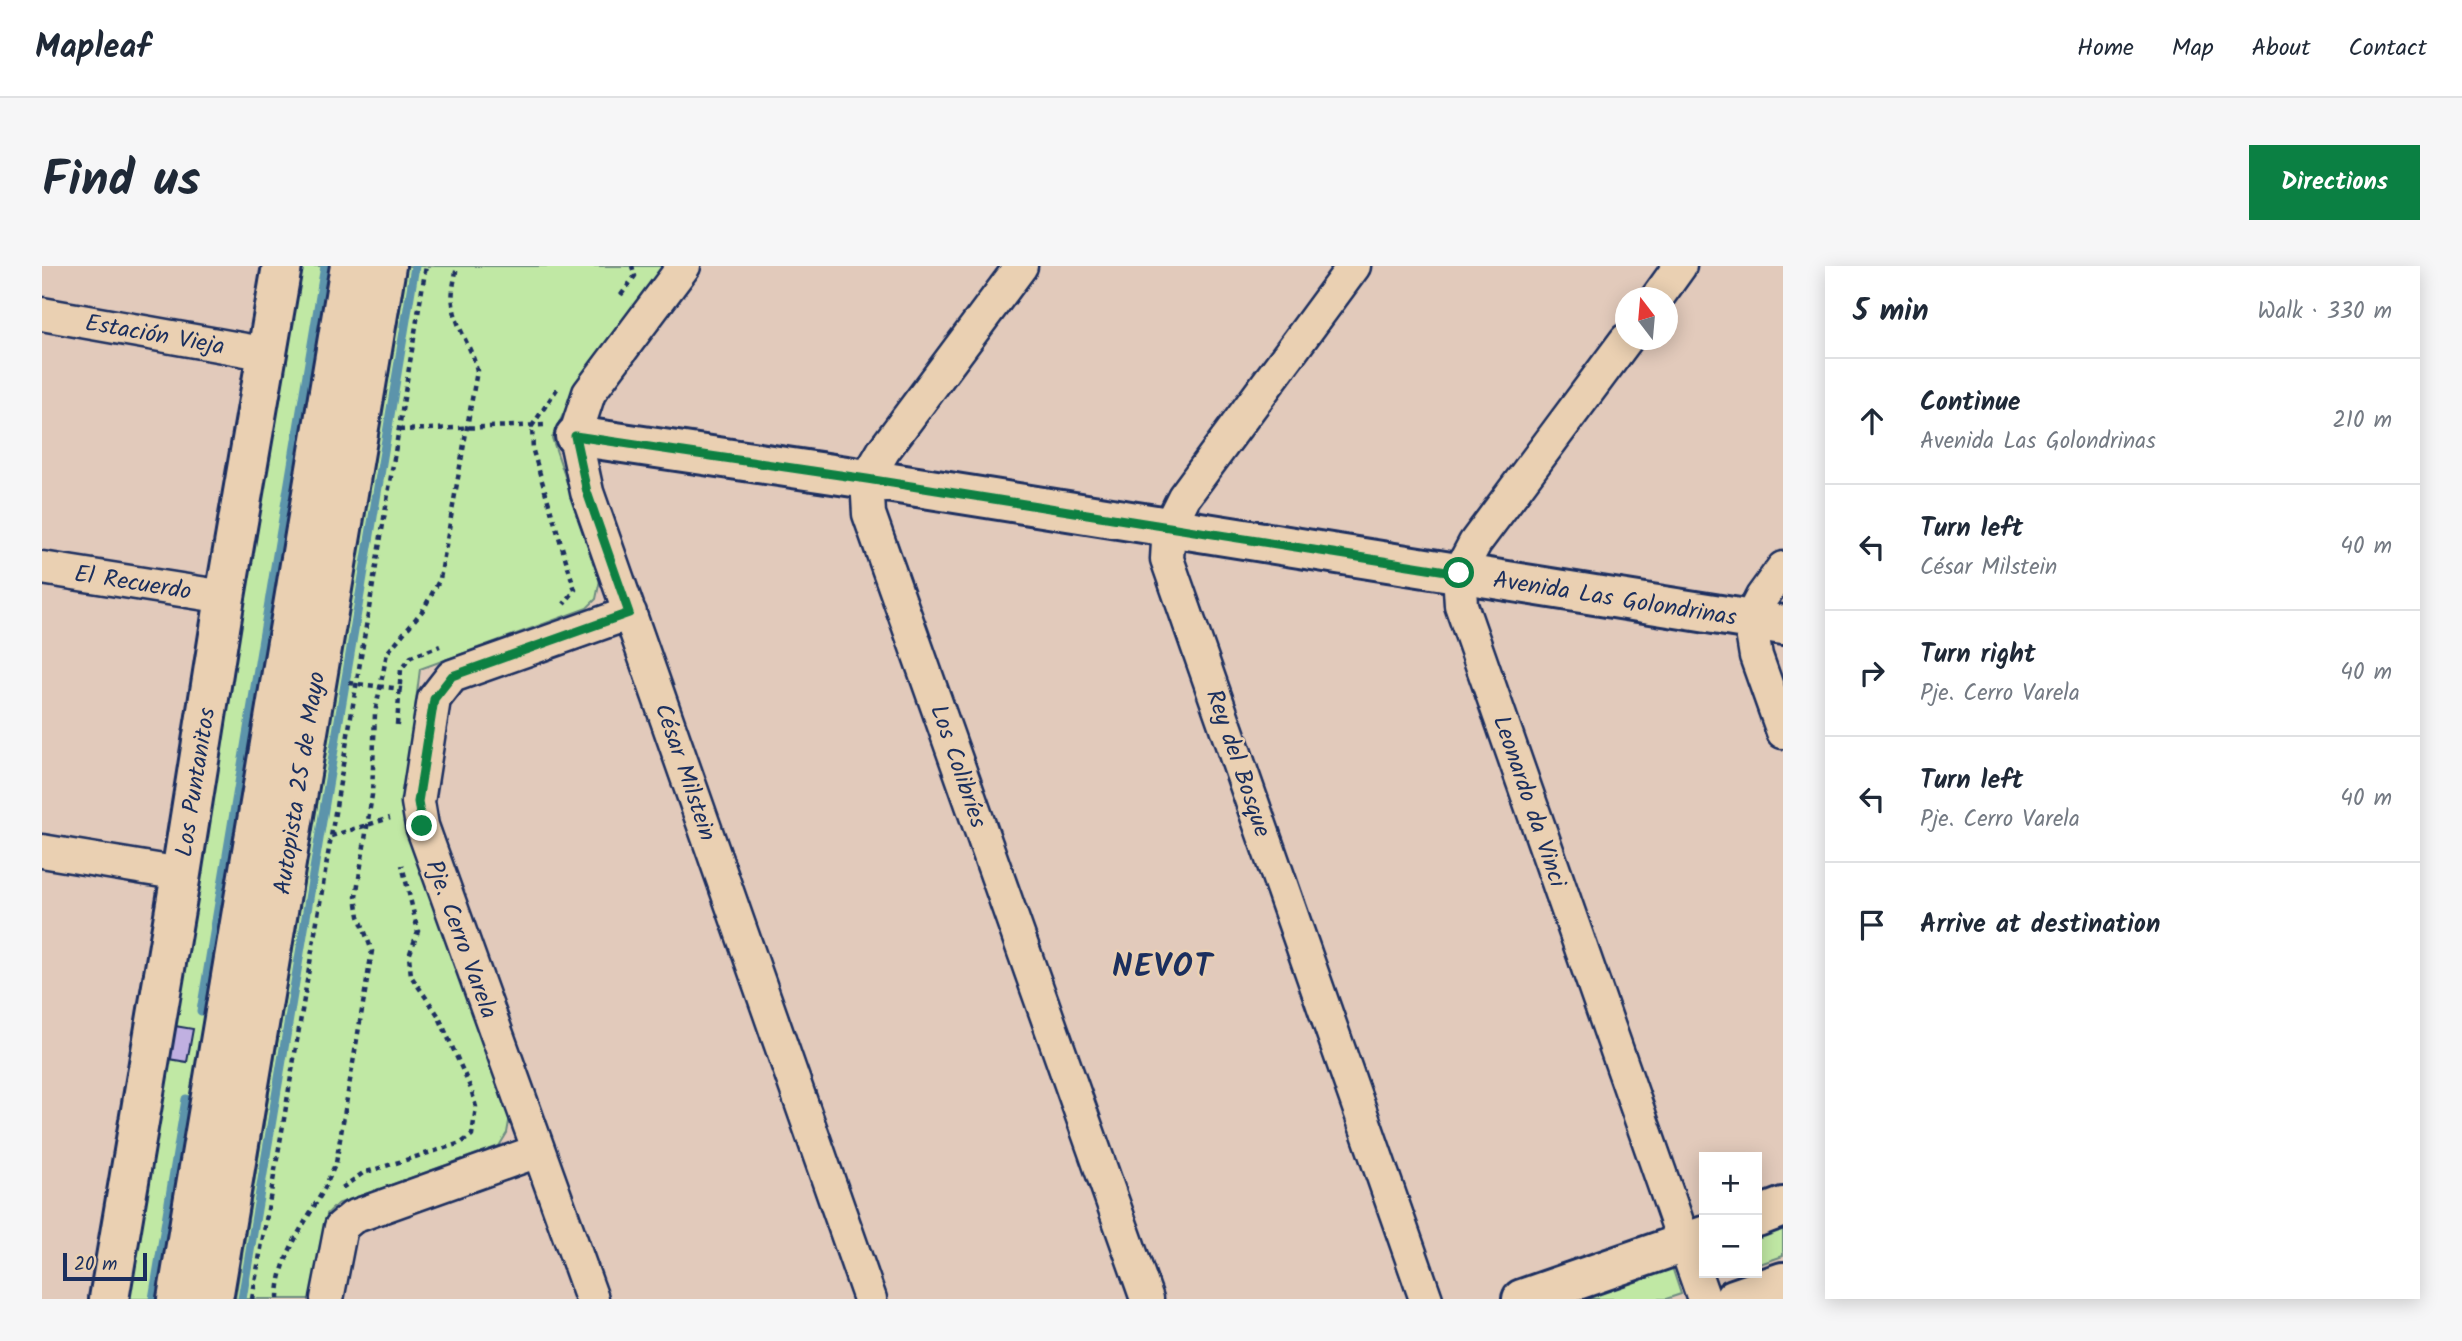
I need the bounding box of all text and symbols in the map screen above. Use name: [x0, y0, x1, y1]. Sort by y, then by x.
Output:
text: Mapleaf: [35, 22, 151, 75]
text: Home: [2077, 29, 2134, 68]
text: Map: [2172, 29, 2214, 68]
text: About: [2252, 29, 2310, 68]
text: Contact: [2348, 29, 2427, 68]
text: Find us: [42, 143, 200, 221]
button: Directions: [2249, 145, 2420, 220]
north arrow: [1615, 287, 1678, 350]
text: 5 min: [1853, 288, 1929, 336]
text: Walk · 330 m: [2258, 294, 2392, 330]
street label: Estación Vieja: [82, 304, 228, 367]
text: Continue: [1920, 382, 2021, 424]
icon: ahead: [1853, 402, 1891, 440]
text: 210 m: [2332, 403, 2392, 439]
text: Avenida Las Golondrinas: [1920, 424, 2156, 460]
text: Turn left: [1920, 508, 2023, 550]
icon: left: [1853, 528, 1891, 566]
text: 40 m: [2340, 529, 2392, 565]
text: César Milstein: [1920, 550, 2057, 586]
street label: El Recuerdo: [71, 555, 194, 612]
route start: [1443, 557, 1474, 588]
street label: Avenida Las Golondrinas: [1490, 561, 1739, 638]
text: Turn right: [1920, 634, 2036, 676]
icon: right: [1853, 654, 1891, 692]
text: 40 m: [2340, 655, 2392, 691]
street label: Autopista 25 de Mayo: [264, 669, 337, 897]
text: Pje. Cerro Varela: [1920, 676, 2080, 712]
street label: Rey del Bosque: [1194, 684, 1281, 843]
street label: César Milstein: [643, 698, 726, 847]
street label: Los Colibríes: [918, 700, 997, 833]
street label: Los Puntanitos: [165, 705, 228, 860]
street label: Leonardo da Vinci: [1481, 710, 1577, 894]
text: Turn left: [1920, 760, 2023, 802]
icon: left: [1853, 780, 1891, 818]
text: 40 m: [2340, 781, 2392, 817]
text: Pje. Cerro Varela: [1920, 802, 2080, 838]
route end: [406, 810, 437, 841]
street label: Pje. Cerro Varela: [414, 855, 507, 1025]
text: Arrive at destination: [1920, 904, 2160, 946]
icon: arrive: [1853, 906, 1891, 944]
district label: NEVOT: [1112, 942, 1215, 993]
map controls: [1699, 1152, 1762, 1278]
button: +: [1699, 1152, 1762, 1215]
button: −: [1699, 1215, 1762, 1278]
scale bar: [63, 1250, 147, 1282]
text: 20 m: [74, 1250, 117, 1280]

